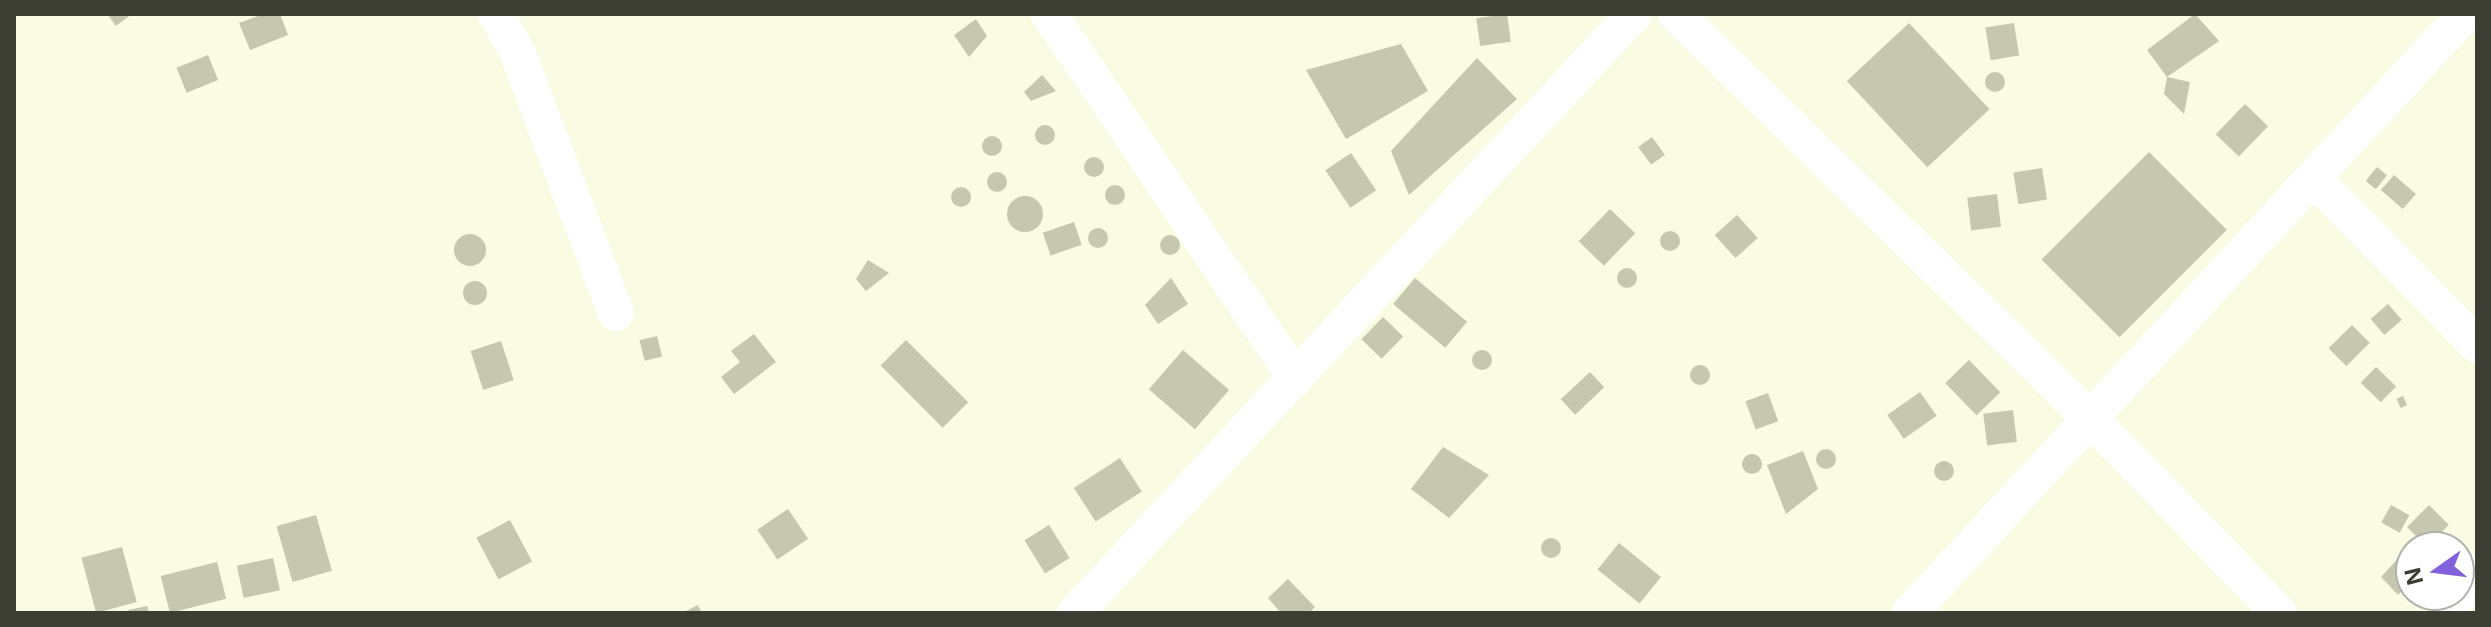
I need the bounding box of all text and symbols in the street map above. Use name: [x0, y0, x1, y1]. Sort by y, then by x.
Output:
north arrow: [2395, 531, 2475, 611]
text: N: [2399, 565, 2428, 588]

